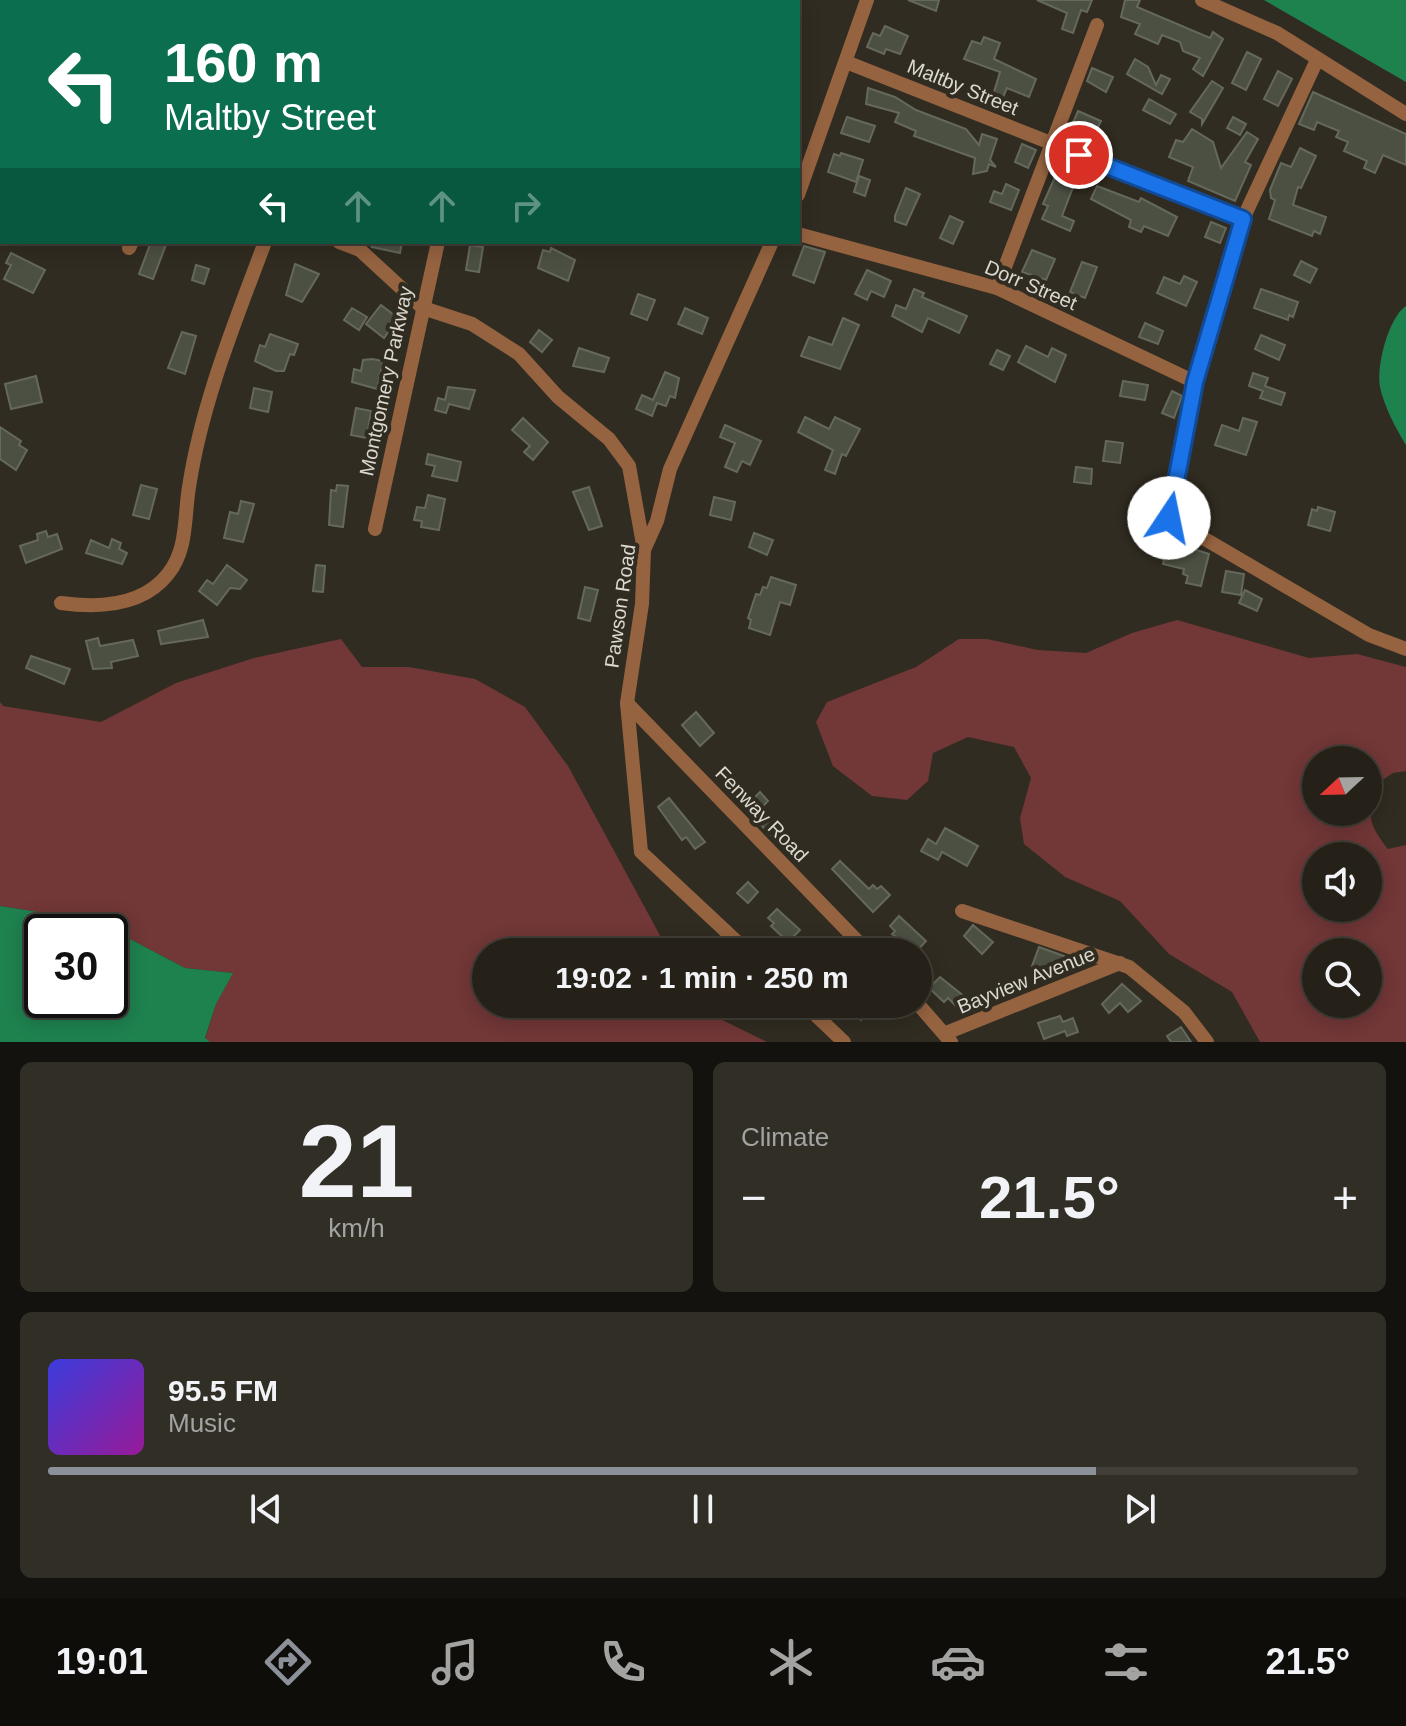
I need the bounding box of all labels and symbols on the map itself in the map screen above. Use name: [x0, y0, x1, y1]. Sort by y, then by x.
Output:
street label: Maltby Street: [904, 55, 1022, 119]
pin: [1045, 121, 1113, 189]
street label: Dorr Street: [982, 256, 1081, 314]
street label: Montgomery Parkway: [355, 284, 417, 478]
position arrow: [1127, 476, 1211, 560]
street label: Pawson Road: [600, 543, 640, 669]
north arrow: [1302, 746, 1382, 826]
street label: Fenway Road: [711, 762, 813, 866]
speed limit sign: 30: [24, 914, 128, 1018]
street label: Bayview Avenue: [954, 942, 1098, 1018]

